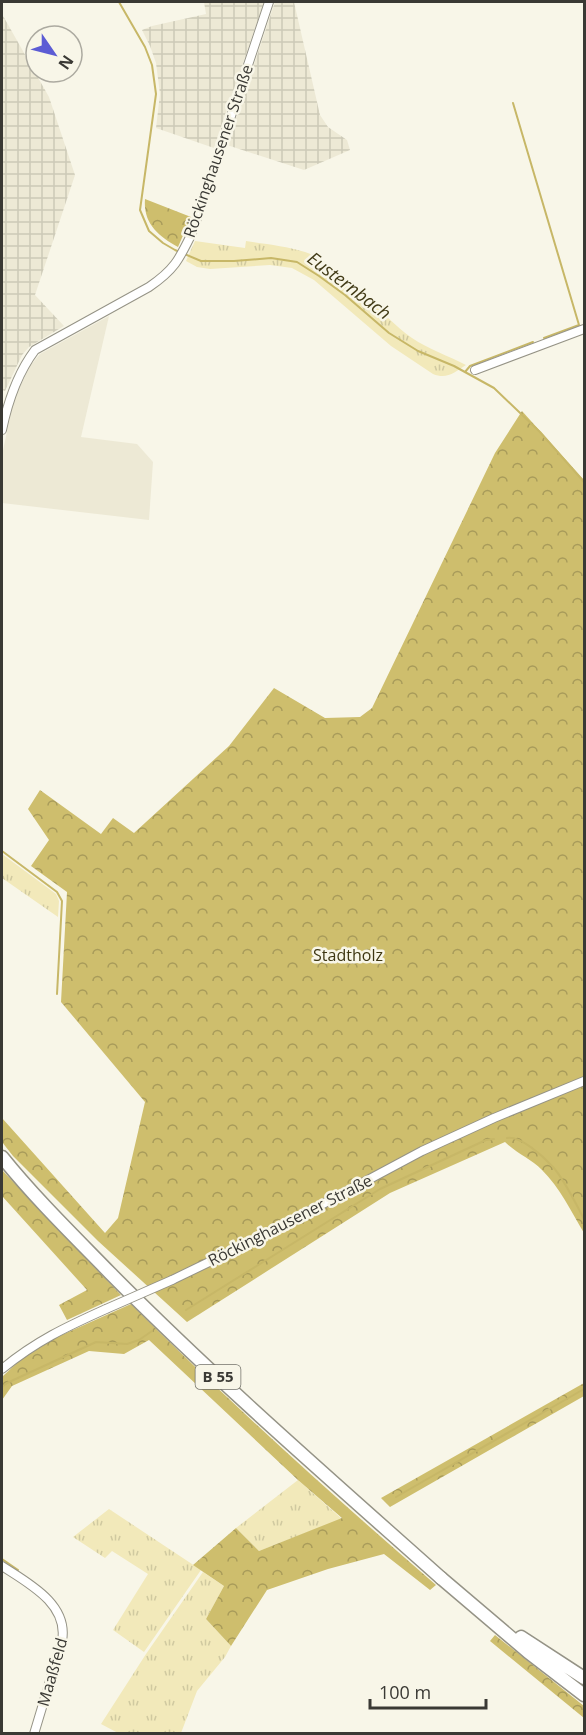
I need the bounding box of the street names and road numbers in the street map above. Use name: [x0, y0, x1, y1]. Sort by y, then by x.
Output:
street label: Röckinghausener Straße: [178, 62, 258, 240]
street label: Röckinghausener Straße: [204, 1169, 376, 1271]
road number: B 55: [196, 1365, 240, 1389]
street label: Maaßfeld: [32, 1635, 72, 1709]

